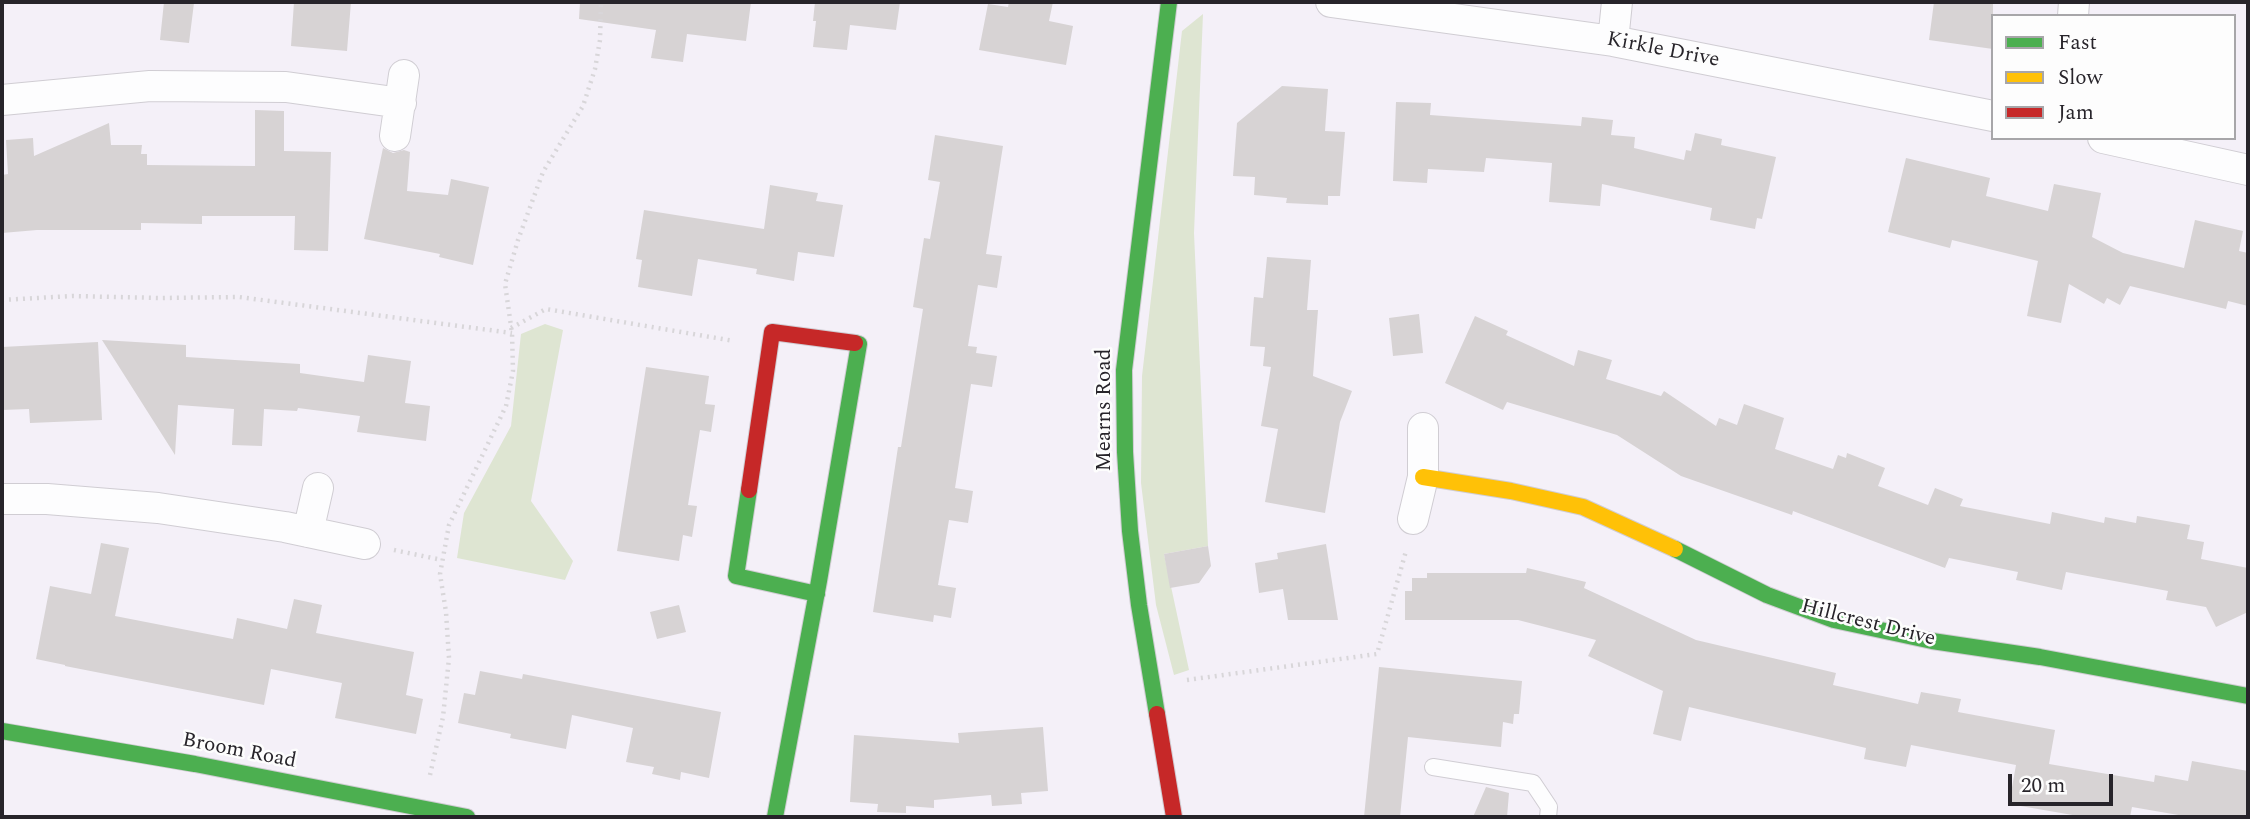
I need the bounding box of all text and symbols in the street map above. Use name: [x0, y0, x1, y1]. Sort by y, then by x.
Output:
legend: [1991, 14, 2236, 140]
text: Fast: [2058, 27, 2097, 59]
street label: Kirkle Drive: [1604, 28, 1722, 74]
text: Slow: [2058, 62, 2102, 94]
text: Jam: [2058, 97, 2094, 129]
street label: Mearns Road: [1093, 349, 1119, 471]
street label: Hillcrest Drive: [1798, 595, 1938, 653]
street label: Broom Road: [180, 729, 298, 775]
scale bar: [2012, 760, 2117, 804]
text: 20 m: [2021, 770, 2065, 802]

